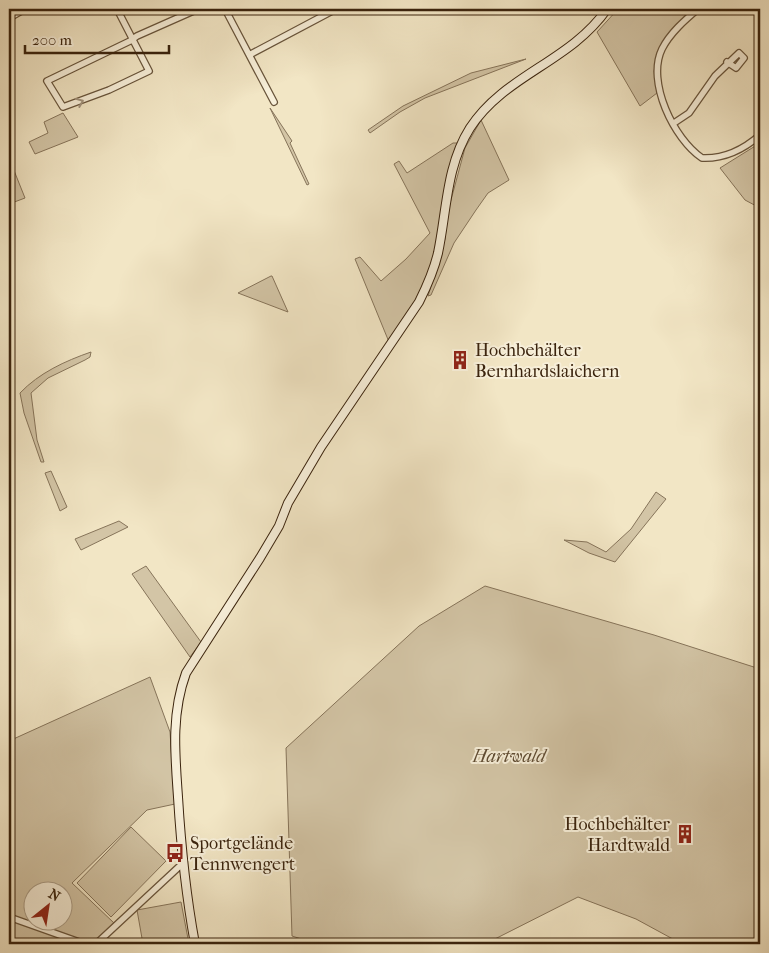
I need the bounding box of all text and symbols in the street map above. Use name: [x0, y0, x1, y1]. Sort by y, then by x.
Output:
scale bar: [25, 22, 169, 54]
text: 200 m: [32, 31, 72, 49]
one-way arrow: [75, 98, 83, 108]
place label: Hochbehälter Bernhardslaichern: [475, 340, 620, 382]
building icon: Hochbehälter Bernhardslaichern: [449, 349, 471, 371]
park label: Hartwald: [472, 746, 548, 767]
place label: Hochbehälter Hardtwald: [564, 814, 670, 856]
building icon: Hochbehälter Hardtwald: [674, 823, 696, 845]
place label: Sportgelände Tennwengert: [190, 833, 296, 875]
bus stop icon: Sportgelände Tennwengert: [164, 842, 186, 864]
north arrow: [22, 880, 72, 930]
text: N: [45, 885, 63, 905]

